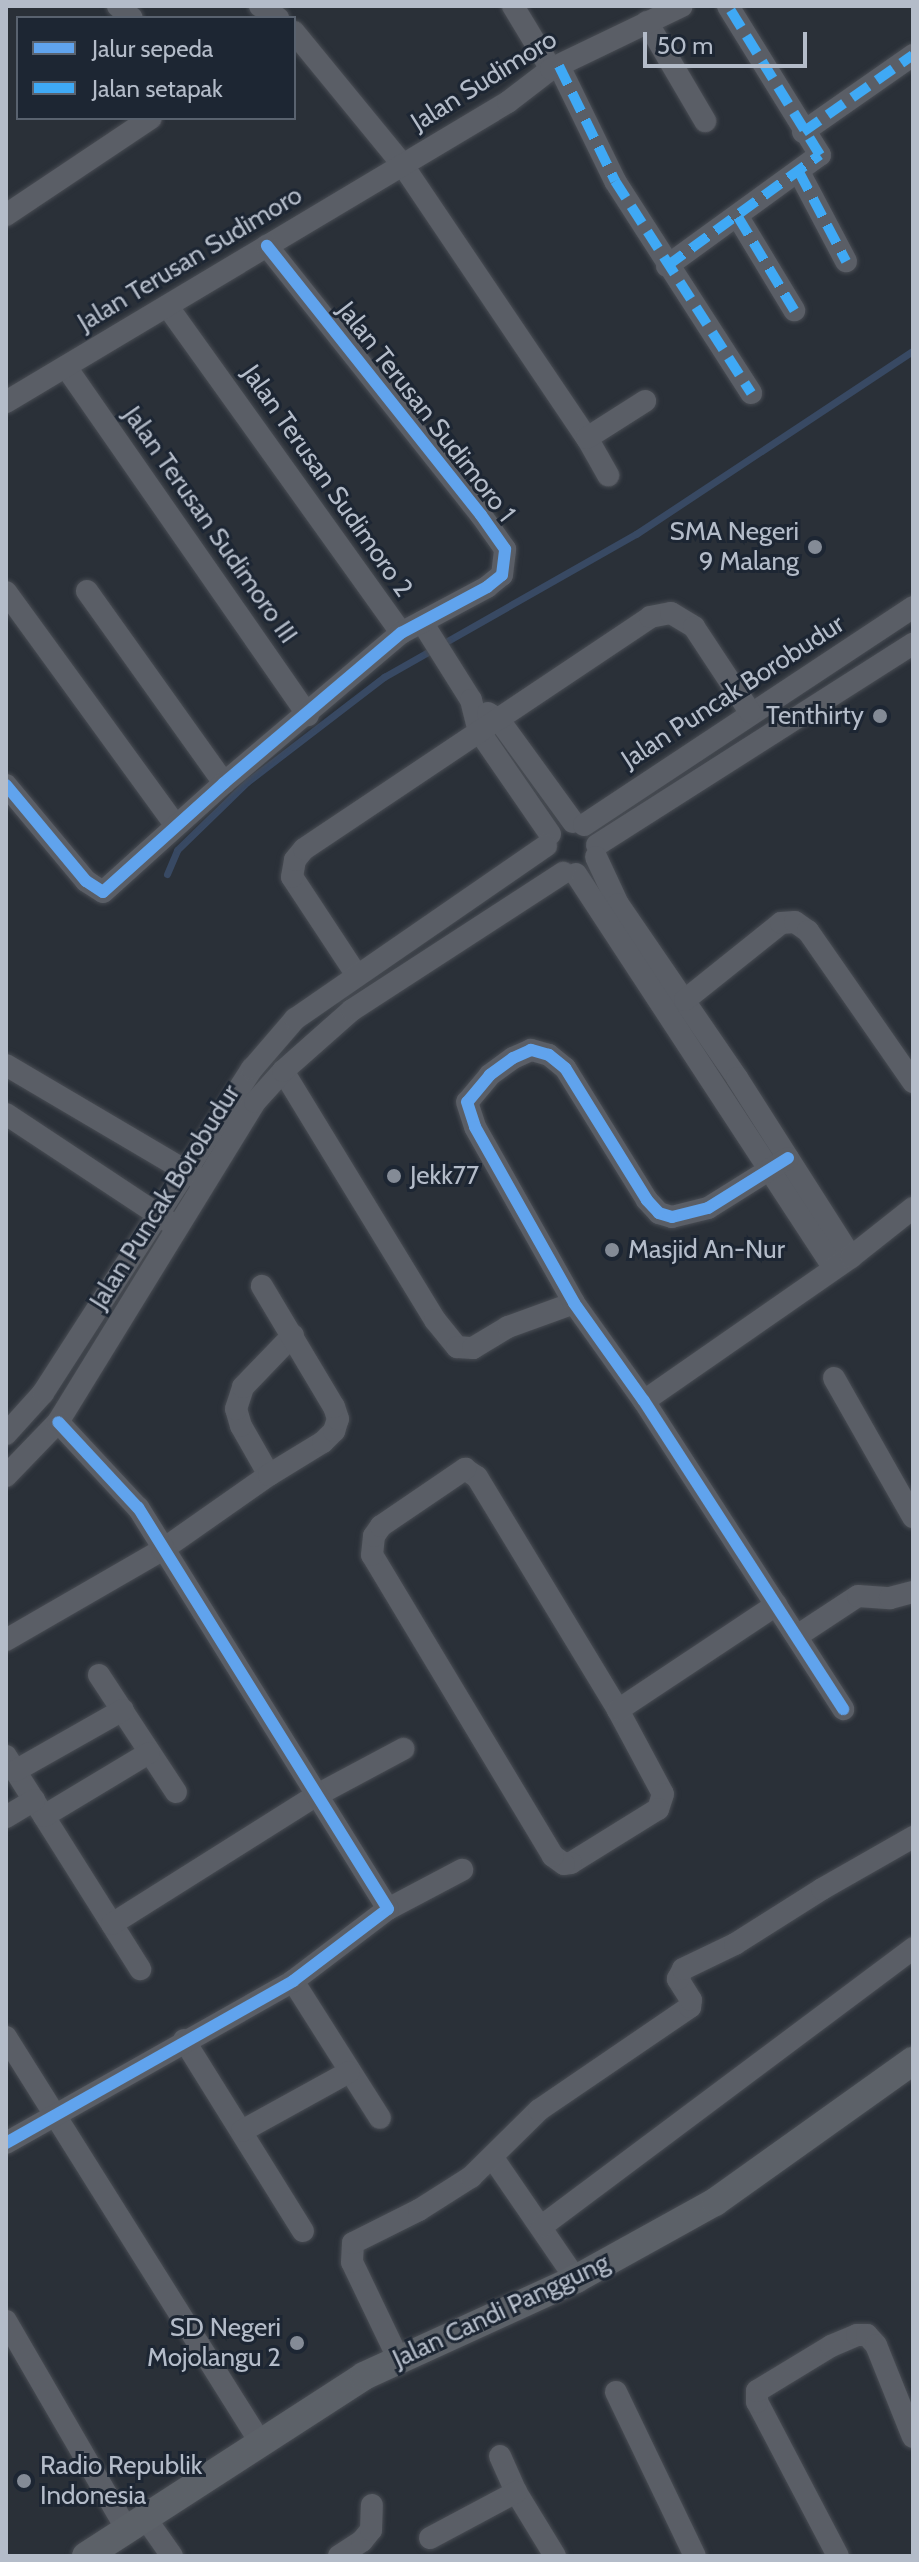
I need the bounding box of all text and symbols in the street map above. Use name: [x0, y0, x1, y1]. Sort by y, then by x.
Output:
legend: [16, 16, 296, 120]
scale bar: [647, 16, 811, 66]
street label: Jalan Sudimoro: [405, 24, 563, 138]
text: 50 m: [657, 31, 713, 60]
text: Jalur sepeda: [92, 34, 213, 63]
text: Jalan setapak: [92, 74, 223, 103]
street label: Jalan Terusan Sudimoro: [72, 180, 308, 338]
street label: Jalan Terusan Sudimoro 1: [330, 296, 522, 528]
street label: Jalan Terusan Sudimoro 2: [235, 359, 419, 603]
street label: Jalan Terusan Sudimoro III: [116, 401, 304, 649]
place label: SMA Negeri 9 Malang: [670, 516, 799, 578]
marker: SMA Negeri 9 Malang: [806, 538, 824, 556]
street label: Jalan Puncak Borobudur: [616, 608, 850, 776]
place label: Tenthirty: [766, 700, 864, 732]
marker: Tenthirty: [871, 707, 889, 725]
street label: Jalan Puncak Borobudur: [83, 1079, 247, 1315]
place label: Jekk77: [410, 1160, 479, 1192]
marker: Jekk77: [385, 1167, 403, 1185]
place label: Masjid An-Nur: [628, 1234, 785, 1266]
marker: Masjid An-Nur: [603, 1241, 621, 1259]
street label: Jalan Candi Panggung: [388, 2247, 614, 2375]
place label: SD Negeri Mojolangu 2: [147, 2312, 281, 2374]
marker: SD Negeri Mojolangu 2: [288, 2334, 306, 2352]
place label: Radio Republik Indonesia: [40, 2450, 202, 2512]
marker: Radio Republik Indonesia: [15, 2472, 33, 2490]

